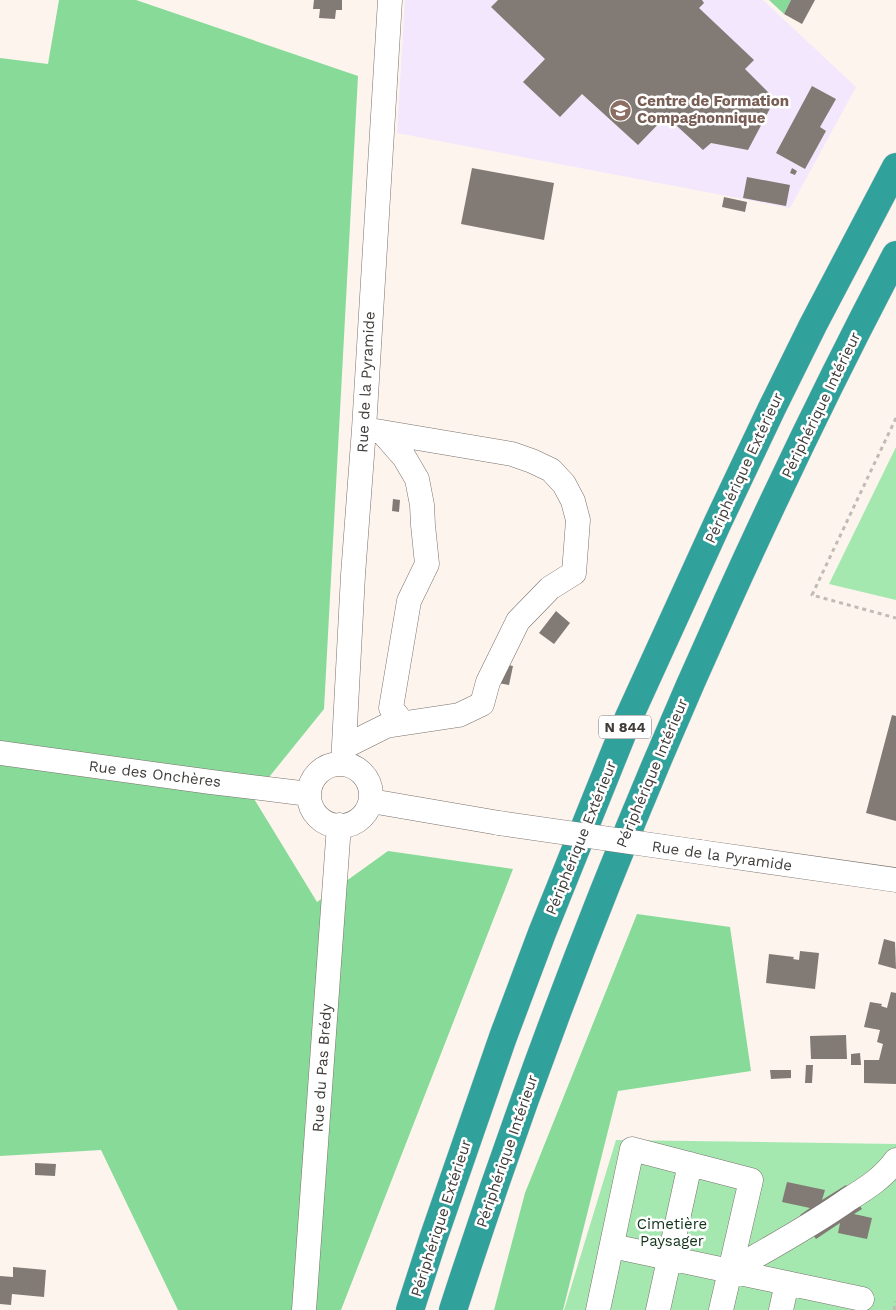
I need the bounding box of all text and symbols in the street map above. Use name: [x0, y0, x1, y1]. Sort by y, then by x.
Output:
place label: Centre de Formation Compagnonnique: [637, 92, 789, 127]
school or university icon: Centre de Formation Compagnonnique: [609, 98, 633, 122]
street label: Rue de la Pyramide: [353, 311, 379, 453]
street label: Périphérique Intérieur: [778, 329, 864, 481]
street label: Périphérique Extérieur: [701, 390, 787, 546]
street label: Périphérique Intérieur: [612, 696, 692, 850]
road number: N 844: [599, 716, 651, 739]
street label: Rue des Onchères: [88, 757, 222, 791]
street label: Périphérique Extérieur: [542, 758, 620, 918]
street label: Rue de la Pyramide: [651, 837, 793, 875]
street label: Rue du Pas Brédy: [309, 1003, 335, 1133]
street label: Périphérique Intérieur: [472, 1072, 542, 1230]
street label: Périphérique Extérieur: [407, 1137, 475, 1299]
park label: Cimetière Paysager: [637, 1215, 707, 1250]

